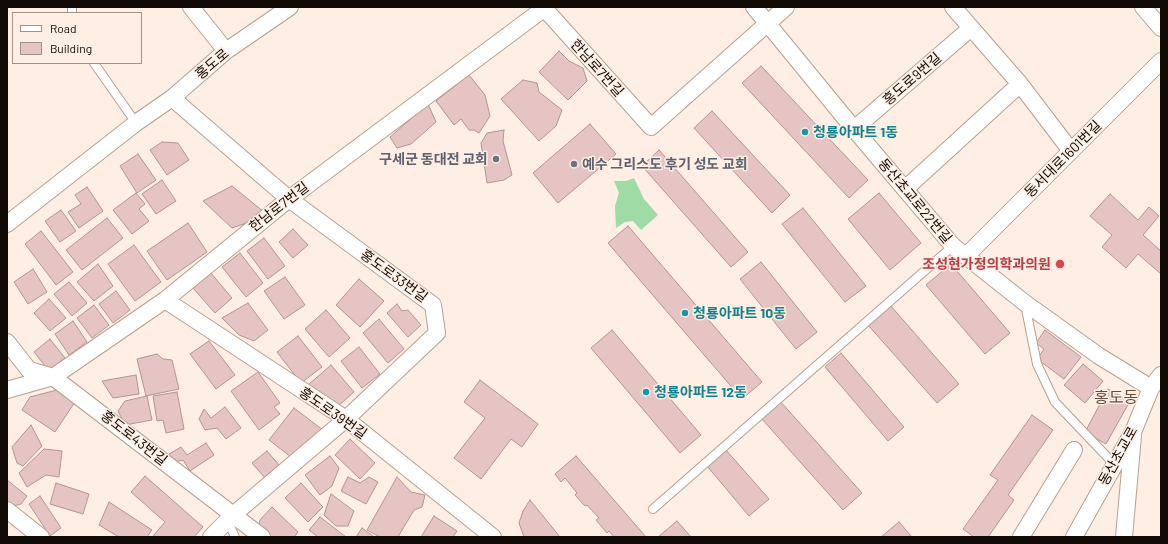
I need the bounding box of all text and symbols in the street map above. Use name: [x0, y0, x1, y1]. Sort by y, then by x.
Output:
legend: [12, 12, 142, 64]
text: Road: [50, 21, 77, 35]
street label: 한남로7번길: [567, 36, 627, 100]
text: Building: [50, 41, 92, 55]
street label: 홍도로: [192, 45, 232, 83]
street label: 홍도로9번길: [879, 49, 945, 109]
street label: 동서대로1601번길: [1021, 117, 1105, 201]
place label: 청룡아파트 1동: [813, 124, 898, 140]
marker: 청룡아파트 1동: [800, 127, 810, 137]
place label: 구세군 동대전 교회: [379, 151, 488, 167]
marker: 구세군 동대전 교회: [491, 154, 501, 164]
street label: 동산초교로22번길: [875, 155, 955, 247]
place label: 예수 그리스도 후기 성도 교회: [582, 156, 748, 172]
marker: 예수 그리스도 후기 성도 교회: [569, 159, 579, 169]
street label: 한남로7번길: [246, 179, 312, 235]
street label: 홍도로33번길: [357, 246, 431, 306]
place label: 조성현가정의학과의원: [922, 256, 1051, 272]
marker: 조성현가정의학과의원: [1054, 258, 1066, 270]
place label: 청룡아파트 10동: [693, 305, 786, 321]
marker: 청룡아파트 10동: [680, 308, 690, 318]
street label: 홍도로39번길: [296, 383, 370, 443]
place label: 청룡아파트 12동: [654, 384, 747, 400]
marker: 청룡아파트 12동: [641, 387, 651, 397]
district label: 홍도동: [1094, 388, 1138, 408]
street label: 홍도로43번길: [98, 407, 170, 469]
street label: 동산초교로: [1095, 424, 1141, 488]

